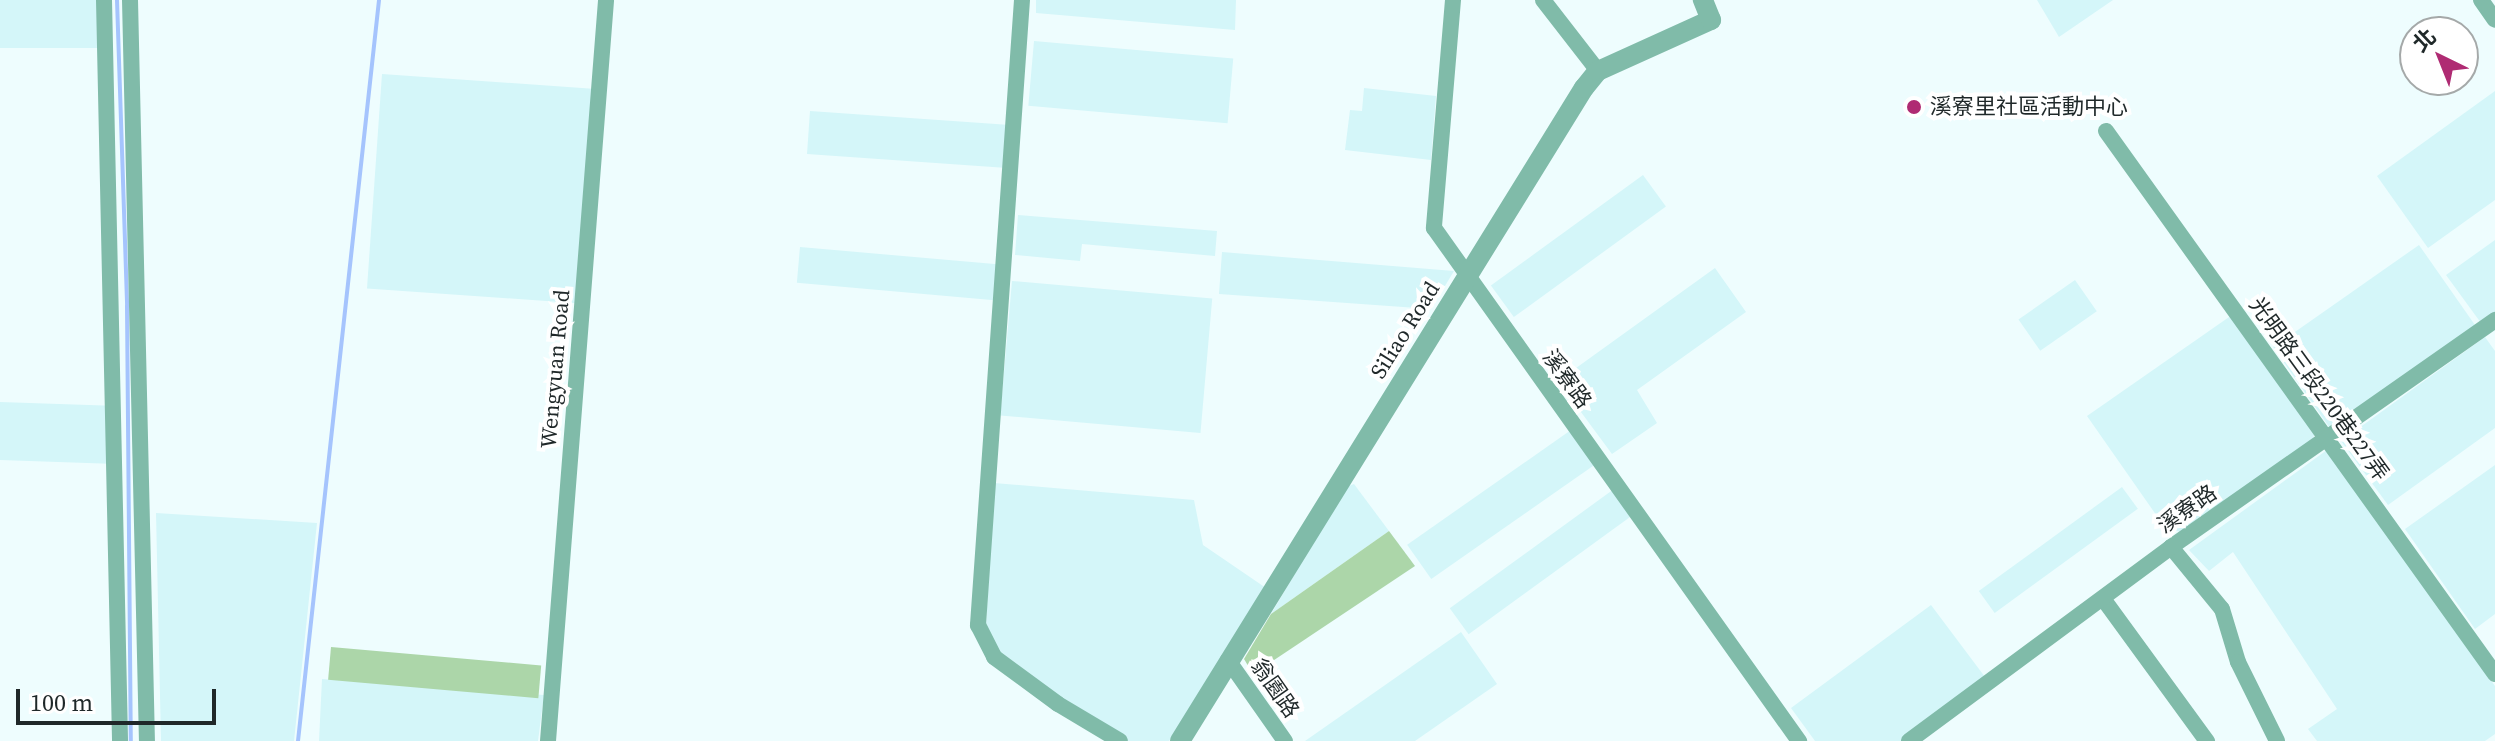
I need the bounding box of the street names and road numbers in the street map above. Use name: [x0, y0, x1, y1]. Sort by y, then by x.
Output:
street label: Siliao Road: [1365, 277, 1445, 383]
street label: Wengyuan Road: [535, 289, 575, 449]
street label: 光明路三段220巷227弄: [2244, 292, 2394, 486]
street label: 溪寮路: [1537, 345, 1597, 413]
street label: 溪寮路: [2152, 479, 2222, 539]
street label: 翁園路: [1245, 653, 1305, 723]

